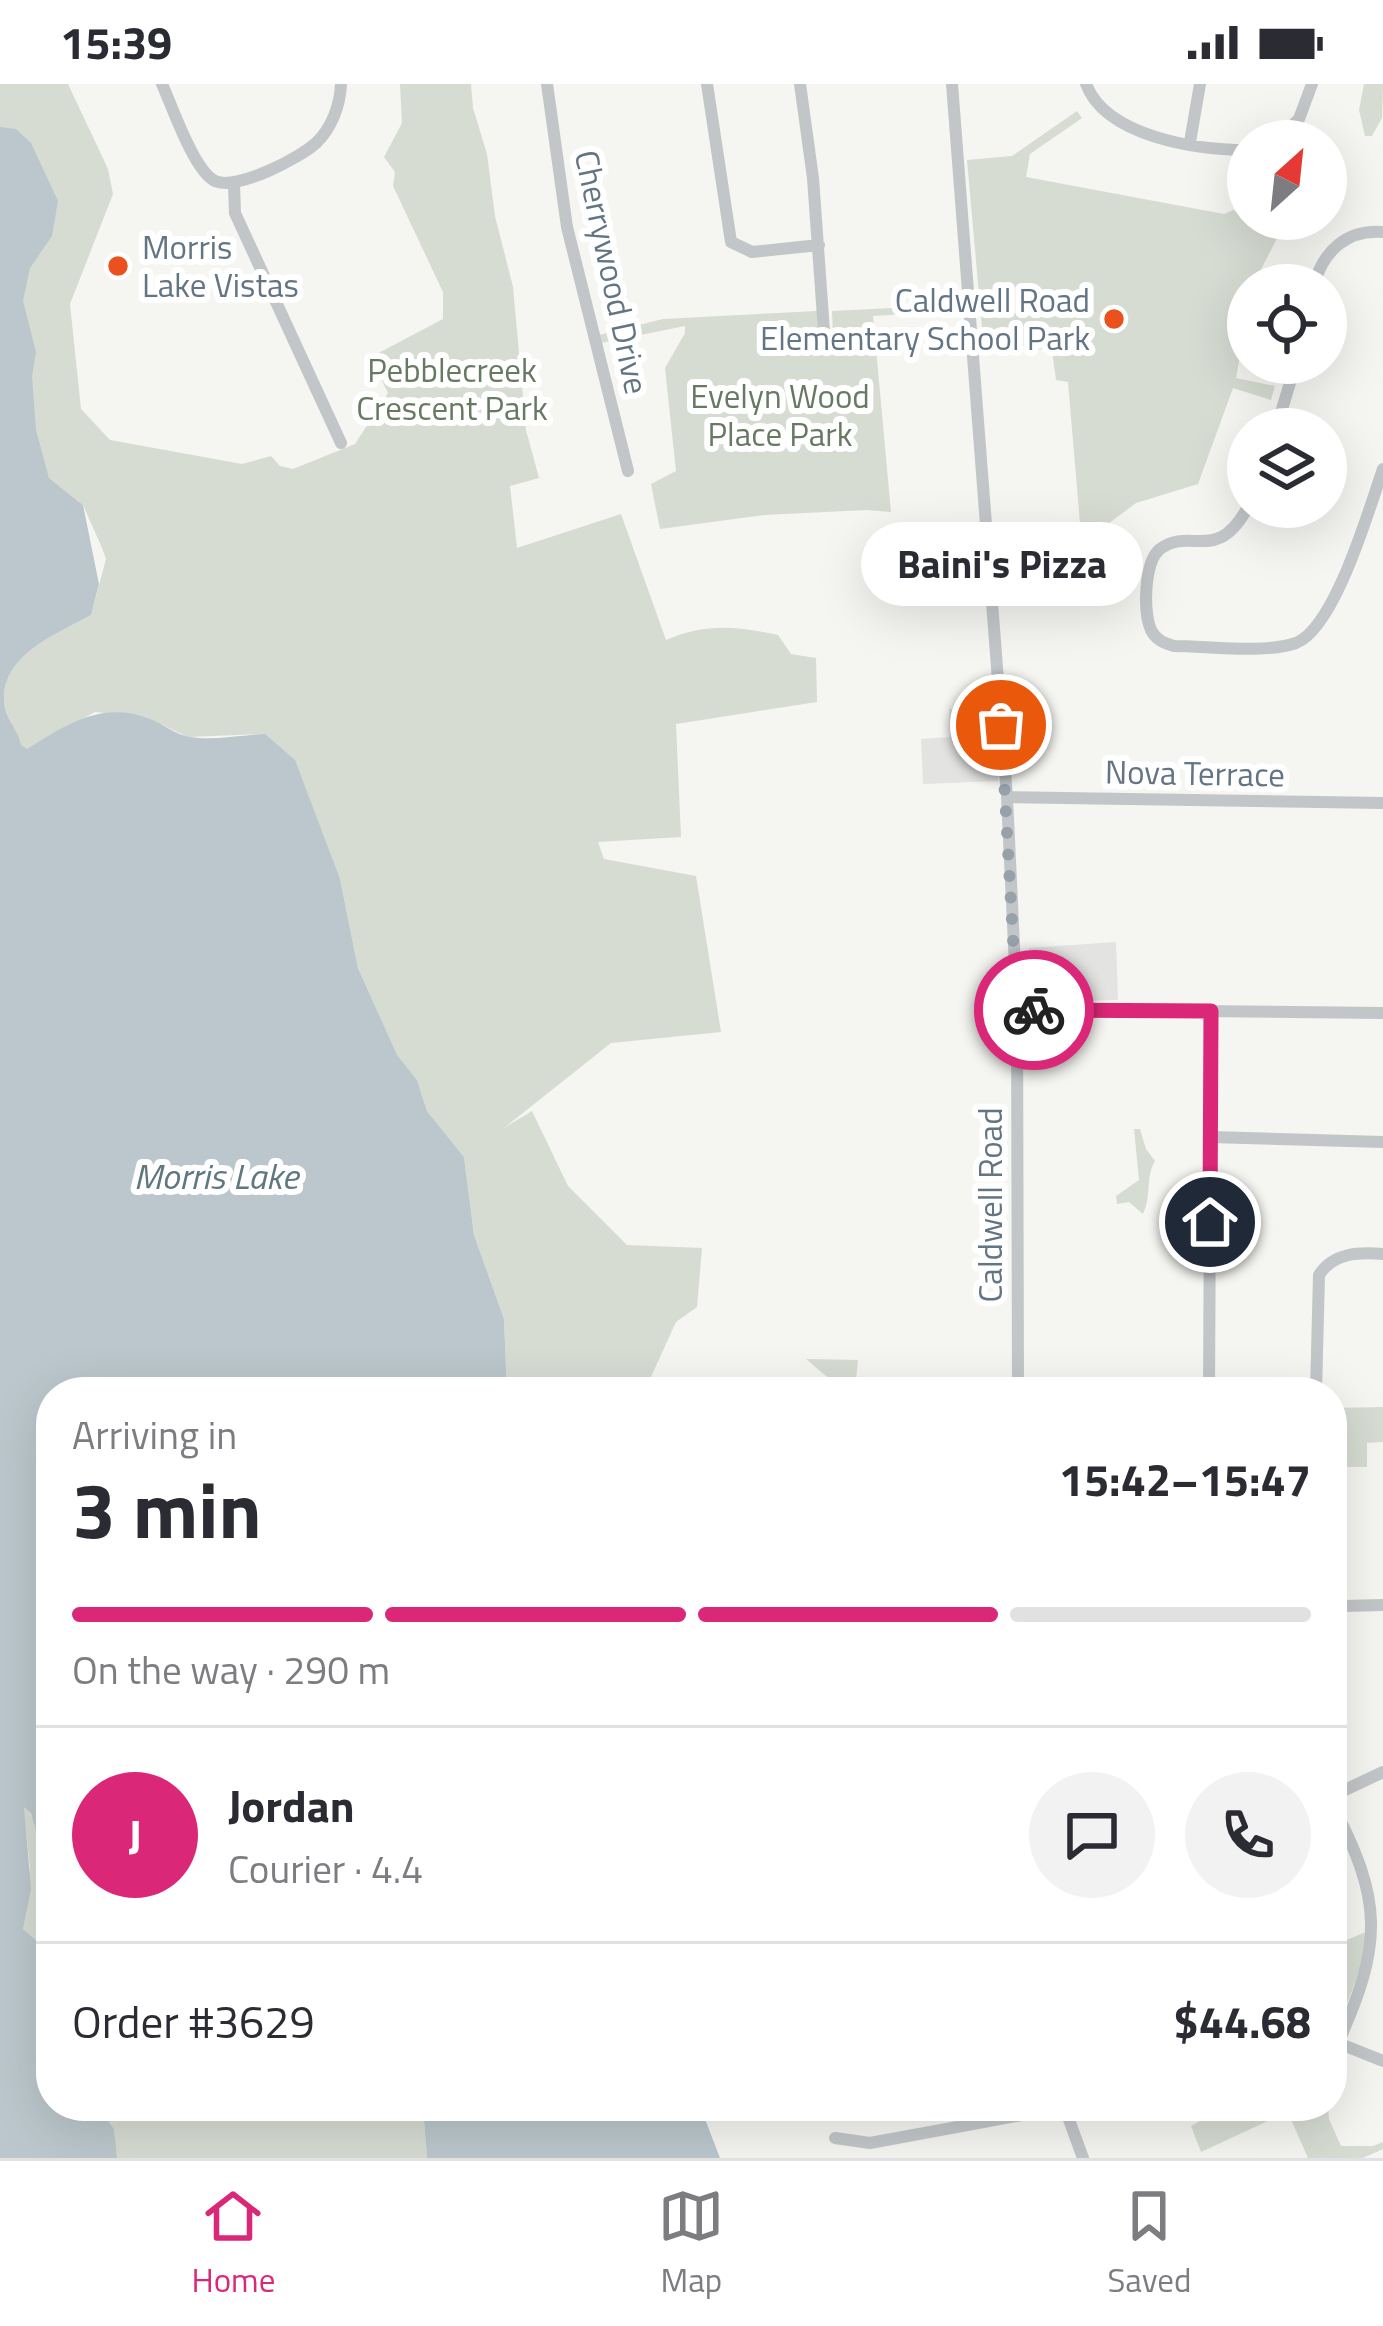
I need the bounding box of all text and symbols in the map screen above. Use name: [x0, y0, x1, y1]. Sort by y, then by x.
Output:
text: 15:39: [60, 8, 172, 76]
north arrow: [1227, 120, 1347, 240]
map controls: [1227, 120, 1347, 528]
street label: Cherrywood Drive: [562, 146, 662, 398]
place label: Morris Lake Vistas: [142, 222, 299, 310]
marker: Morris Lake Vistas: [105, 253, 131, 279]
button: locate: [1227, 264, 1347, 384]
place label: Caldwell Road Elementary School Park: [760, 275, 1090, 363]
marker: Caldwell Road Elementary School Park: [1101, 306, 1127, 332]
park label: Pebblecreek Crescent Park: [356, 345, 548, 433]
park label: Evelyn Wood Place Park: [690, 371, 870, 459]
button: layers: [1227, 408, 1347, 528]
callout: Baini's Pizza: [860, 521, 1142, 605]
text: Baini's Pizza: [897, 534, 1107, 593]
pin: [950, 674, 1052, 776]
icon: bag: [968, 692, 1034, 758]
street label: Nova Terrace: [1105, 746, 1285, 800]
courier: [974, 950, 1094, 1070]
icon: bike: [1001, 977, 1067, 1043]
street label: Caldwell Road: [965, 1107, 1015, 1303]
water label: Morris Lake: [134, 1148, 301, 1203]
pin: [1159, 1171, 1261, 1273]
icon: home: [1177, 1189, 1243, 1255]
text: Arriving in: [72, 1405, 237, 1464]
text: 15:42–15:47: [1059, 1445, 1311, 1513]
text: 3 min: [72, 1450, 262, 1568]
text: On the way · 290 m: [72, 1640, 390, 1699]
text: Jordan: [228, 1771, 355, 1839]
button: chat: [1029, 1772, 1155, 1898]
button: phone: [1185, 1772, 1311, 1898]
text: J: [128, 1801, 142, 1869]
text: Courier · 4.4: [228, 1839, 423, 1898]
text: Order #3629: [72, 1987, 315, 2055]
text: $44.68: [1173, 1987, 1311, 2055]
tab: Home: [192, 2183, 275, 2305]
tab: Map: [658, 2183, 724, 2305]
tab: Saved: [1107, 2183, 1191, 2305]

